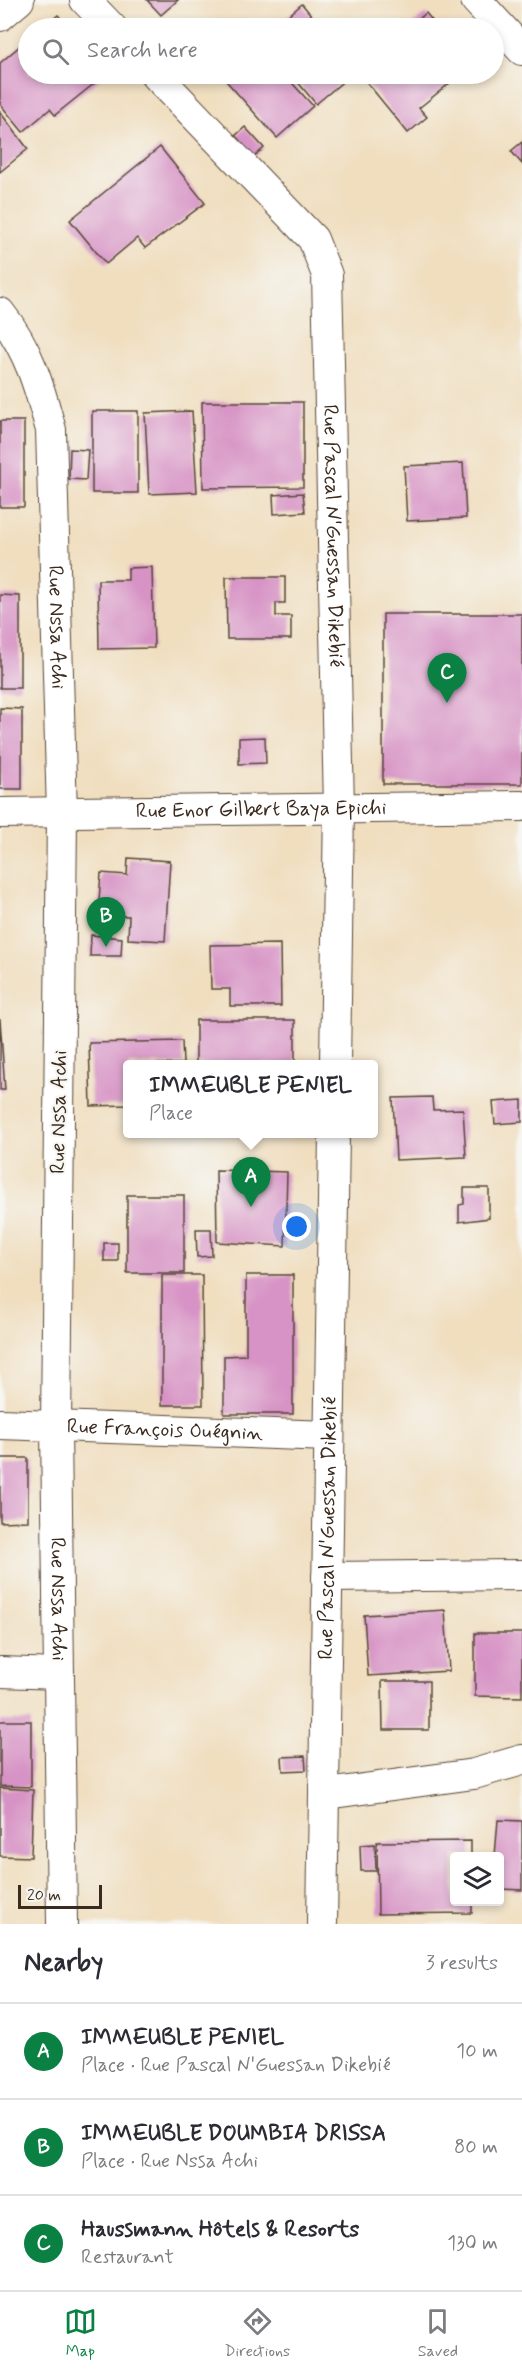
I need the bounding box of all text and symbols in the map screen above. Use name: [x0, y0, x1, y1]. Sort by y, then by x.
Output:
search box: [18, 18, 504, 84]
icon: search: [39, 35, 72, 68]
text: Search here: [87, 37, 198, 65]
street label: Rue Pascal N'Guessan Dikebié: [316, 404, 350, 668]
street label: Rue Nssa Achi: [41, 565, 72, 690]
pin: C: [428, 654, 466, 703]
street label: Rue Enor Gilbert Baya Epichi: [135, 794, 387, 825]
pin: B: [86, 898, 126, 947]
street label: Rue Nssa Achi: [44, 1050, 74, 1174]
popup: [123, 1060, 378, 1138]
text: IMMEUBLE PENIEL: [149, 1072, 352, 1100]
text: Place: [149, 1100, 193, 1127]
pin: A: [232, 1158, 270, 1207]
your location: [282, 1212, 311, 1241]
street label: Rue Pascal N'Guessan Dikebié: [312, 1396, 344, 1660]
street label: Rue François Ouégnin: [66, 1412, 264, 1448]
street label: Rue Nssa Achi: [43, 1537, 73, 1661]
map controls: [450, 1852, 504, 1906]
button: layers: [450, 1852, 504, 1906]
scale bar: [18, 1882, 102, 1910]
text: 20 m: [27, 1885, 61, 1906]
text: Nearby: [24, 1946, 103, 1980]
text: 3 results: [426, 1950, 498, 1977]
text: IMMEUBLE PENIEL: [81, 2024, 284, 2052]
text: A: [37, 2038, 50, 2065]
text: 10 m: [456, 2038, 498, 2065]
text: Place · Rue Pascal N'Guessan Dikebié: [81, 2052, 391, 2079]
text: IMMEUBLE DOUMBIA DRISSA: [81, 2120, 386, 2148]
text: B: [37, 2134, 50, 2161]
text: 80 m: [454, 2134, 498, 2161]
text: Place · Rue Nssa Achi: [81, 2148, 258, 2175]
text: Haussmann Hôtels & Resorts: [81, 2216, 359, 2244]
text: C: [36, 2230, 51, 2257]
text: 130 m: [447, 2230, 498, 2257]
text: Restaurant: [81, 2244, 174, 2271]
tab: Map: [64, 2305, 97, 2362]
tab: Directions: [224, 2305, 290, 2362]
tab: Saved: [418, 2305, 458, 2362]

